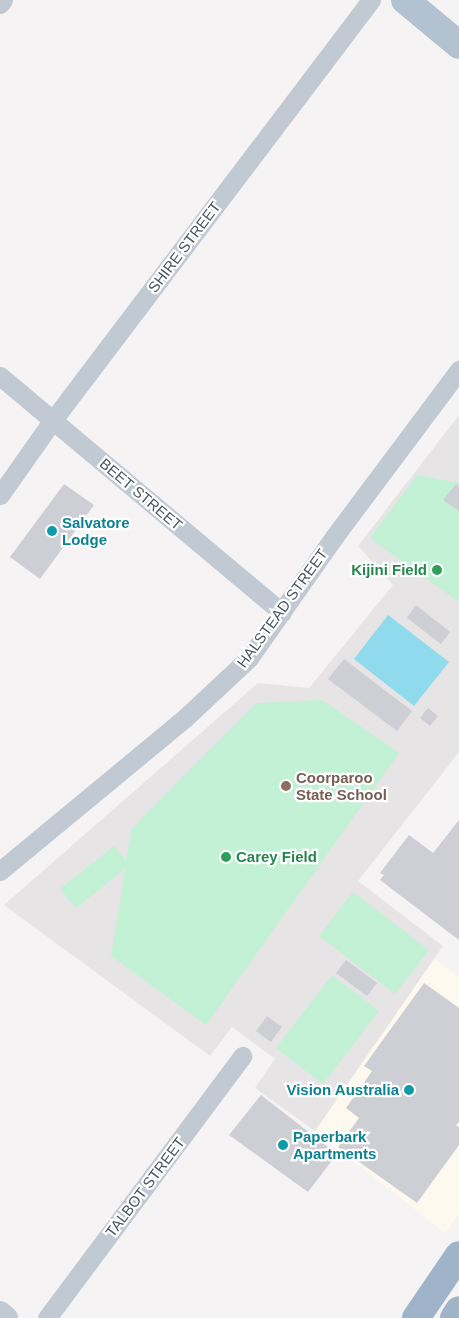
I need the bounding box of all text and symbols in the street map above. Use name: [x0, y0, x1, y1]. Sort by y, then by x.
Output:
street label: SHIRE STREET: [144, 198, 224, 296]
street label: BEET STREET: [96, 454, 186, 534]
place label: Salvatore Lodge: [62, 513, 130, 548]
marker: Salvatore Lodge: [46, 525, 58, 537]
street label: HALSTEAD STREET: [233, 545, 331, 671]
place label: Kijini Field: [351, 561, 427, 579]
marker: Kijini Field: [431, 564, 443, 576]
place label: Coorparoo State School: [296, 768, 387, 803]
marker: Coorparoo State School: [280, 780, 292, 792]
place label: Carey Field: [236, 848, 317, 866]
marker: Carey Field: [220, 851, 232, 863]
place label: Vision Australia: [286, 1081, 399, 1099]
marker: Vision Australia: [403, 1084, 415, 1096]
place label: Paperbark Apartments: [293, 1127, 376, 1162]
street label: TALBOT STREET: [102, 1133, 188, 1241]
marker: Paperbark Apartments: [277, 1139, 289, 1151]

